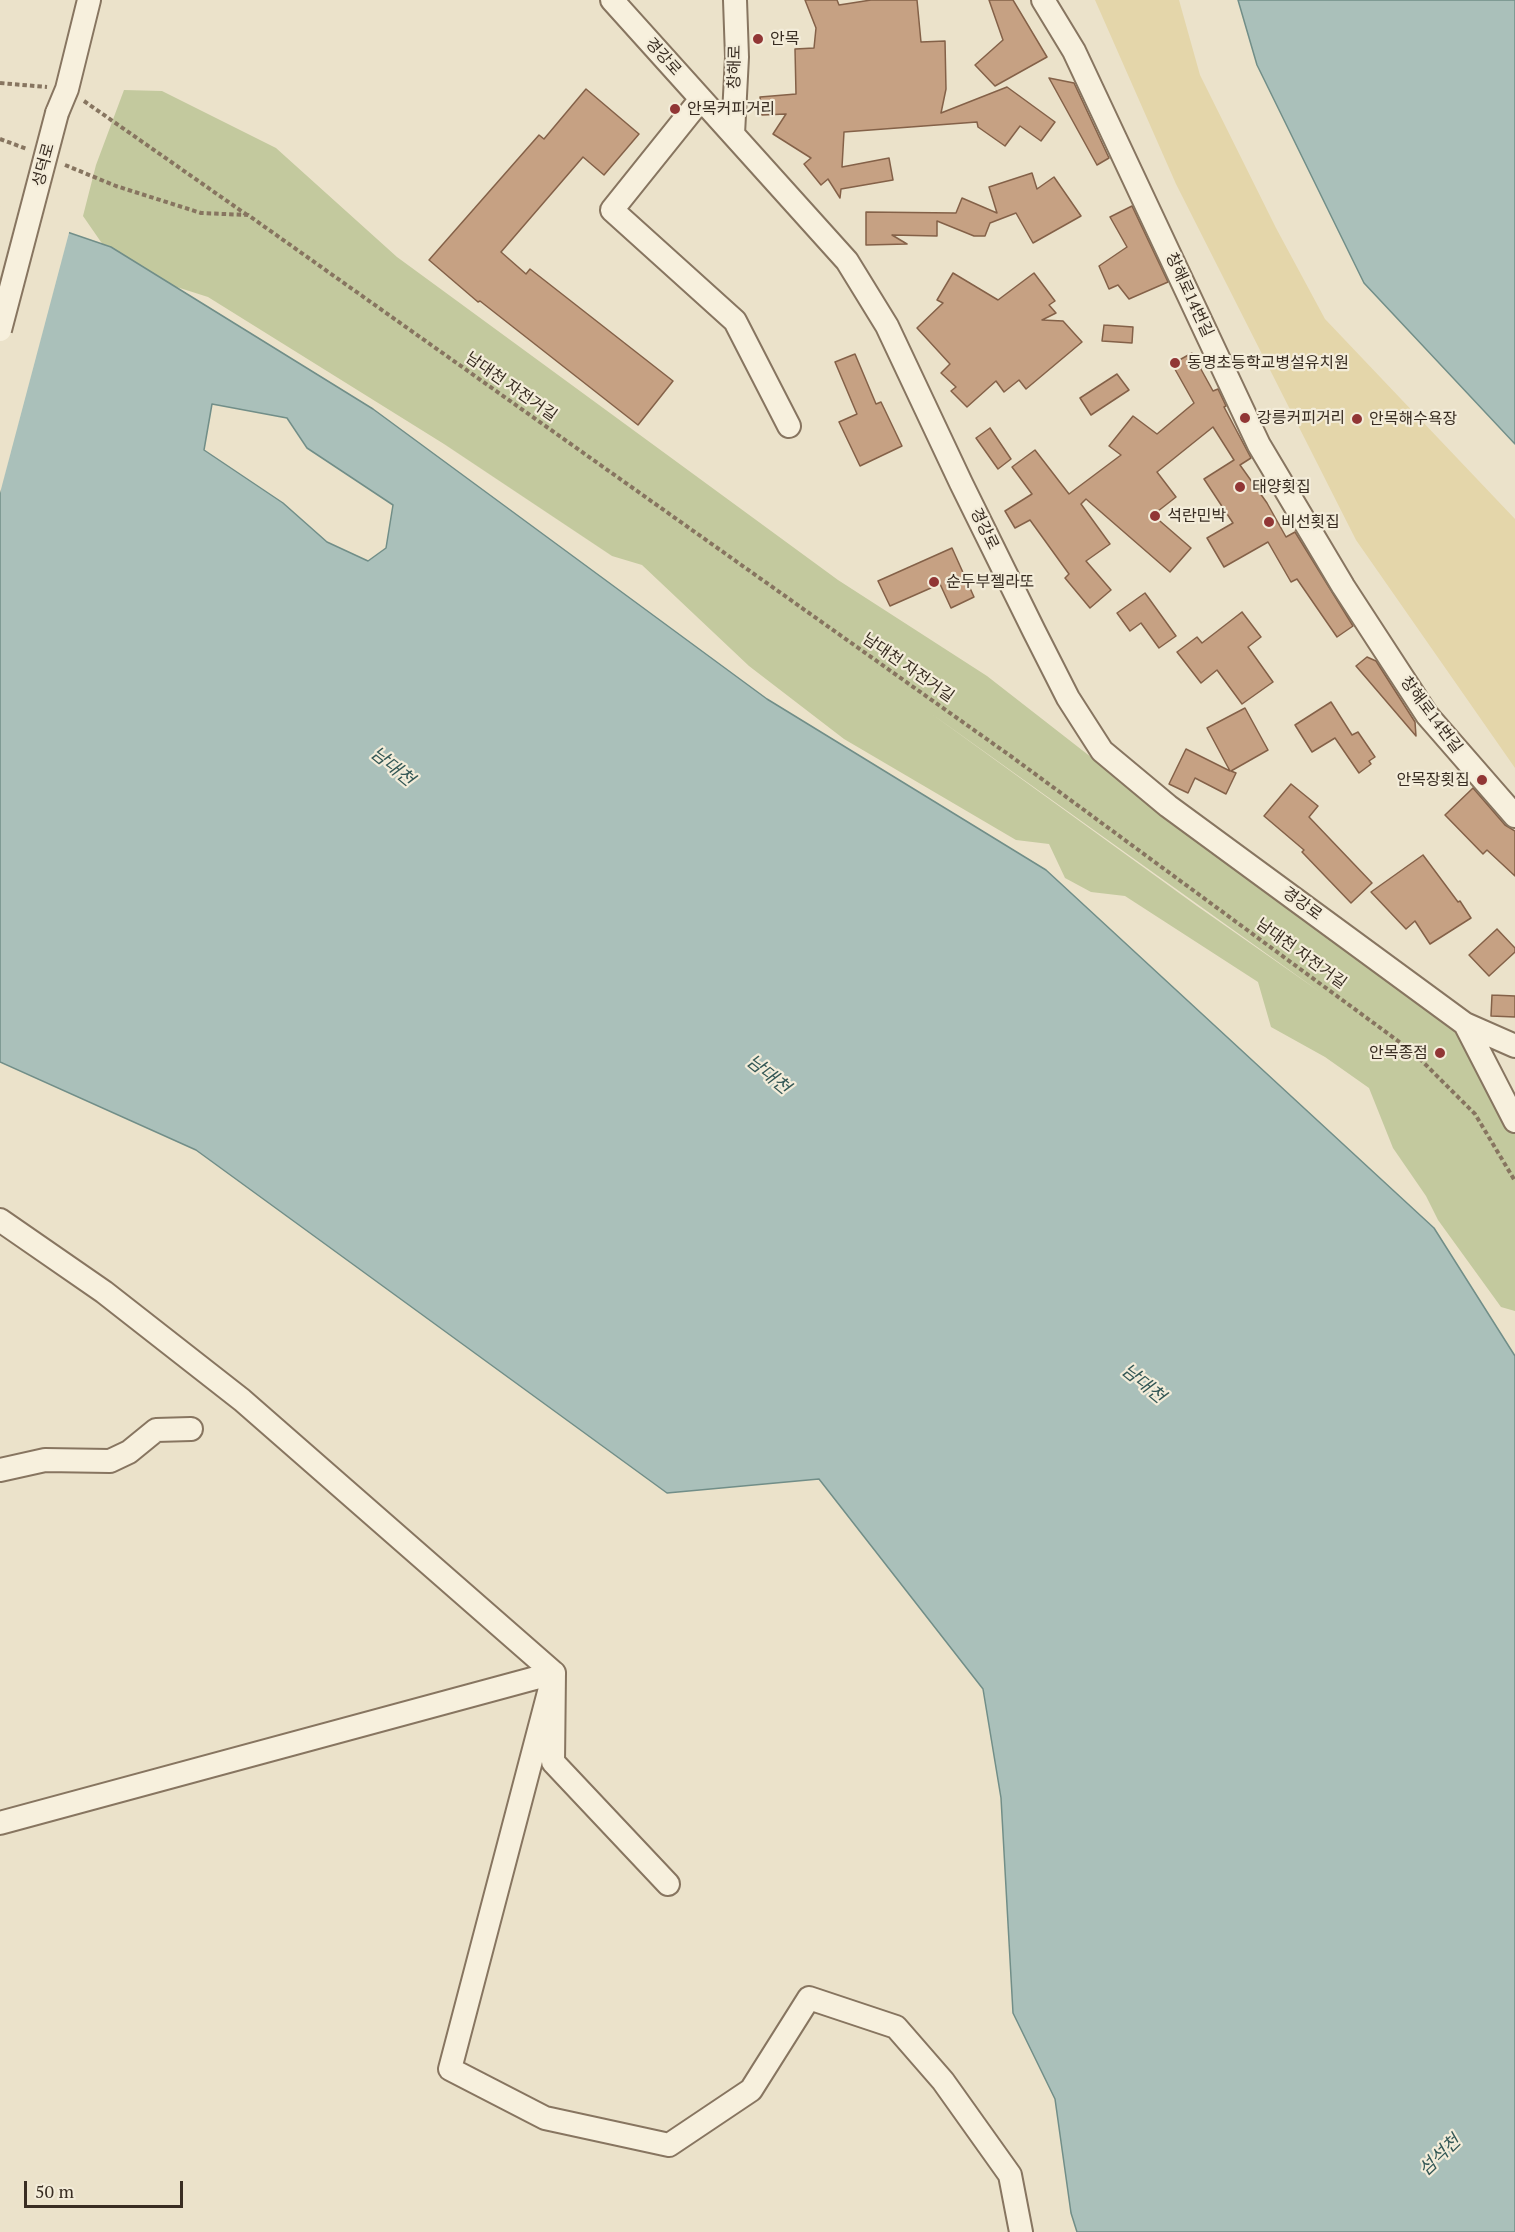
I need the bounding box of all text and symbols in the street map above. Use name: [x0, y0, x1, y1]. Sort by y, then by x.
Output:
place label: 안목: [770, 29, 799, 49]
marker: 안목: [751, 32, 765, 46]
street label: 경강로: [641, 34, 685, 80]
street label: 창해로: [725, 45, 745, 89]
place label: 안목커피거리: [687, 99, 775, 119]
marker: 안목커피거리: [668, 102, 682, 116]
street label: 성덕로: [29, 141, 59, 189]
street label: 창해로14번길: [1161, 250, 1217, 340]
street label: 남대천 자전거길: [462, 348, 560, 426]
place label: 동명초등학교병설유치원: [1187, 353, 1349, 373]
marker: 동명초등학교병설유치원: [1168, 356, 1182, 370]
place label: 강릉커피거리: [1257, 408, 1345, 428]
place label: 안목해수욕장: [1369, 409, 1457, 429]
marker: 강릉커피거리: [1238, 411, 1252, 425]
marker: 안목해수욕장: [1350, 412, 1364, 426]
place label: 태양횟집: [1252, 477, 1311, 497]
marker: 태양횟집: [1233, 480, 1247, 494]
street label: 경강로: [966, 505, 1002, 553]
place label: 석란민박: [1167, 506, 1226, 526]
marker: 석란민박: [1148, 509, 1162, 523]
place label: 비선횟집: [1281, 512, 1340, 532]
marker: 비선횟집: [1262, 515, 1276, 529]
place label: 순두부젤라또: [946, 572, 1034, 592]
marker: 순두부젤라또: [927, 575, 941, 589]
street label: 남대천 자전거길: [859, 629, 957, 707]
street label: 창해로14번길: [1396, 673, 1466, 757]
water label: 남대천: [366, 743, 418, 791]
place label: 안목장횟집: [1396, 770, 1470, 790]
marker: 안목장횟집: [1475, 773, 1489, 787]
street label: 경강로: [1278, 883, 1326, 925]
street label: 남대천 자전거길: [1252, 915, 1350, 993]
place label: 안목종점: [1369, 1043, 1428, 1063]
marker: 안목종점: [1433, 1046, 1447, 1060]
water label: 남대천: [742, 1051, 794, 1099]
water label: 남대천: [1117, 1360, 1169, 1408]
water label: 섬석천: [1415, 2131, 1465, 2181]
scale bar: [27, 2169, 186, 2207]
text: 50 m: [35, 2179, 74, 2203]

